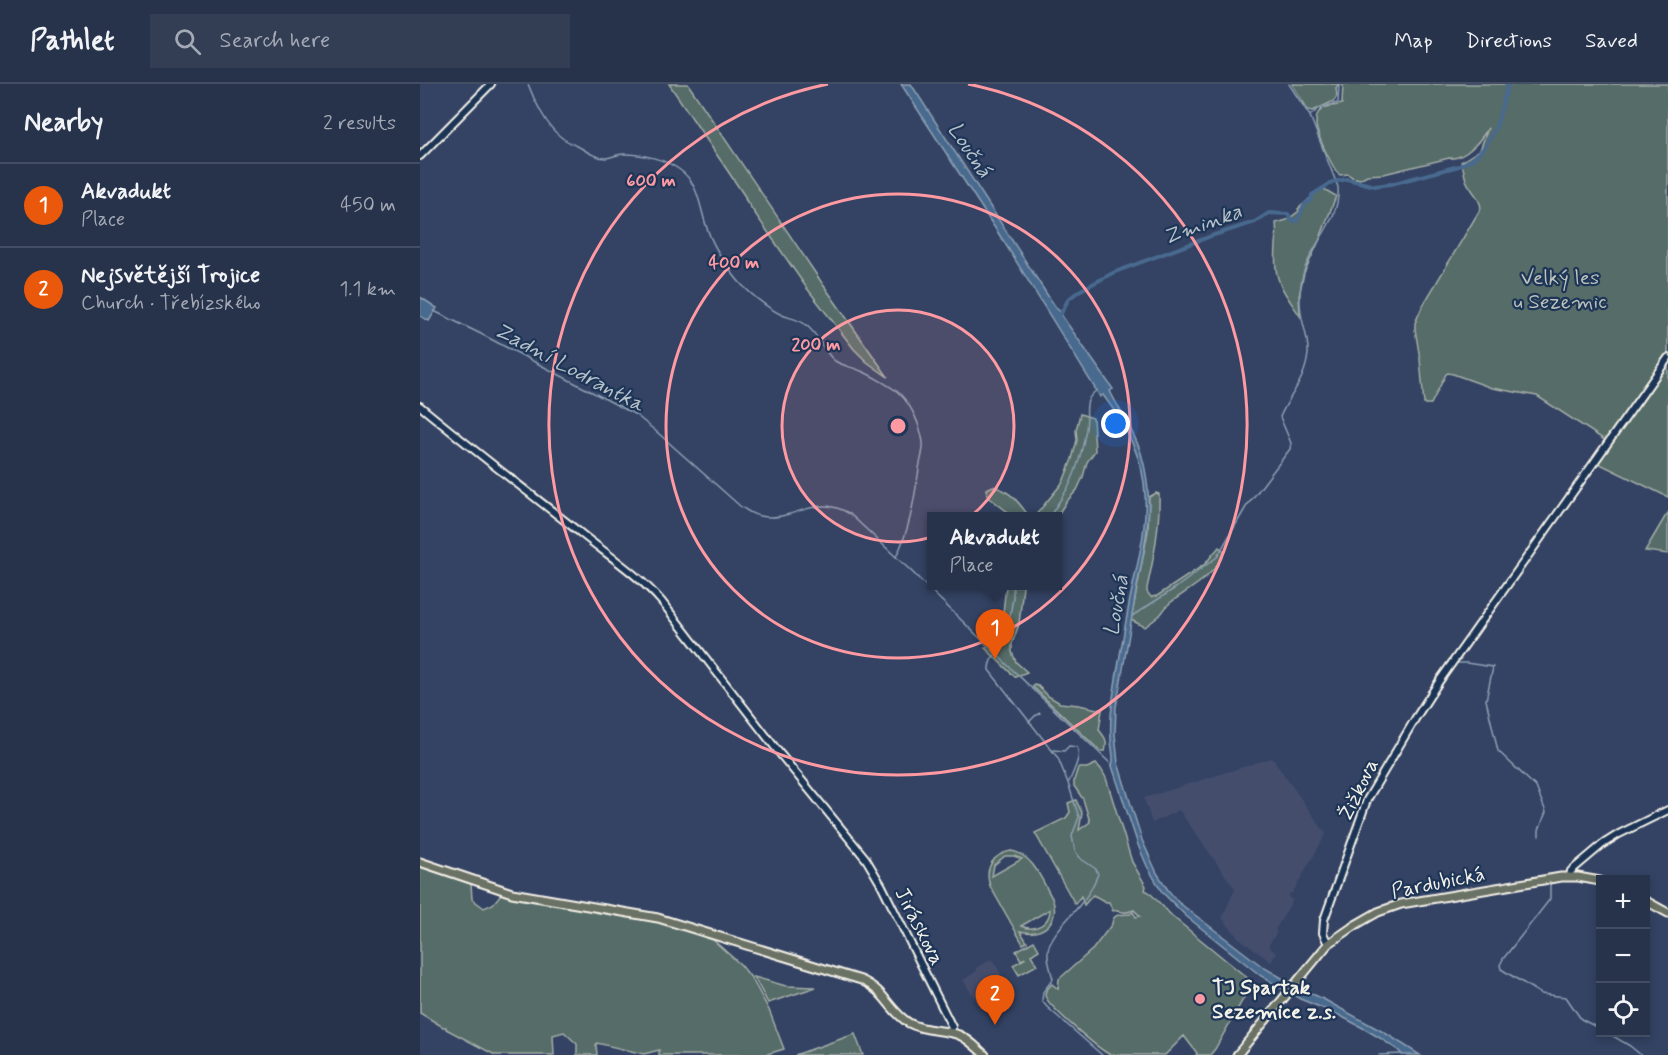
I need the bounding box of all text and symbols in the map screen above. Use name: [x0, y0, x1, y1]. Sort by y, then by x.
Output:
search box: [150, 14, 570, 68]
text: Pathlet: [30, 23, 114, 60]
icon: search: [171, 25, 204, 58]
text: Search here: [219, 27, 330, 55]
text: Map: [1394, 27, 1433, 55]
text: Directions: [1466, 27, 1552, 55]
text: Saved: [1585, 27, 1638, 55]
text: Nearby: [24, 106, 103, 140]
text: 2 results: [323, 110, 396, 137]
water label: Loučná: [941, 117, 998, 184]
text: 600 m: [626, 169, 676, 193]
text: Akvadukt: [81, 178, 171, 206]
text: 1: [39, 192, 48, 219]
text: 450 m: [340, 192, 396, 219]
water label: Zminka: [1160, 198, 1246, 252]
text: Place: [81, 206, 125, 233]
text: 400 m: [709, 251, 759, 275]
text: Nejsvětější Trojice: [81, 262, 260, 290]
park label: Velký les u Sezemic: [1513, 264, 1607, 316]
text: 2: [39, 276, 48, 303]
text: 1.1 km: [339, 276, 396, 303]
text: Church · Třebízského: [81, 290, 260, 317]
water label: Zadní Lodrantka: [489, 316, 650, 419]
text: 200 m: [791, 333, 841, 357]
your location: [1101, 409, 1130, 438]
centre of rings: [888, 416, 908, 436]
popup: [927, 512, 1062, 590]
text: Akvadukt: [950, 524, 1039, 552]
text: Place: [950, 552, 994, 579]
water label: Loučná: [1098, 572, 1136, 638]
pin: 1: [976, 610, 1014, 659]
street label: Žižkova: [1332, 754, 1386, 825]
street label: Pardubická: [1389, 860, 1487, 906]
map controls: [1596, 875, 1650, 1037]
button: +: [1596, 875, 1650, 929]
street label: Jiráskova: [888, 883, 951, 970]
button: −: [1596, 929, 1650, 983]
place label: TJ Spartak Sezemice z.s.: [1212, 974, 1336, 1026]
pin: 2: [976, 976, 1014, 1025]
button: locate: [1596, 983, 1650, 1037]
marker: TJ Spartak Sezemice z.s.: [1193, 992, 1207, 1006]

